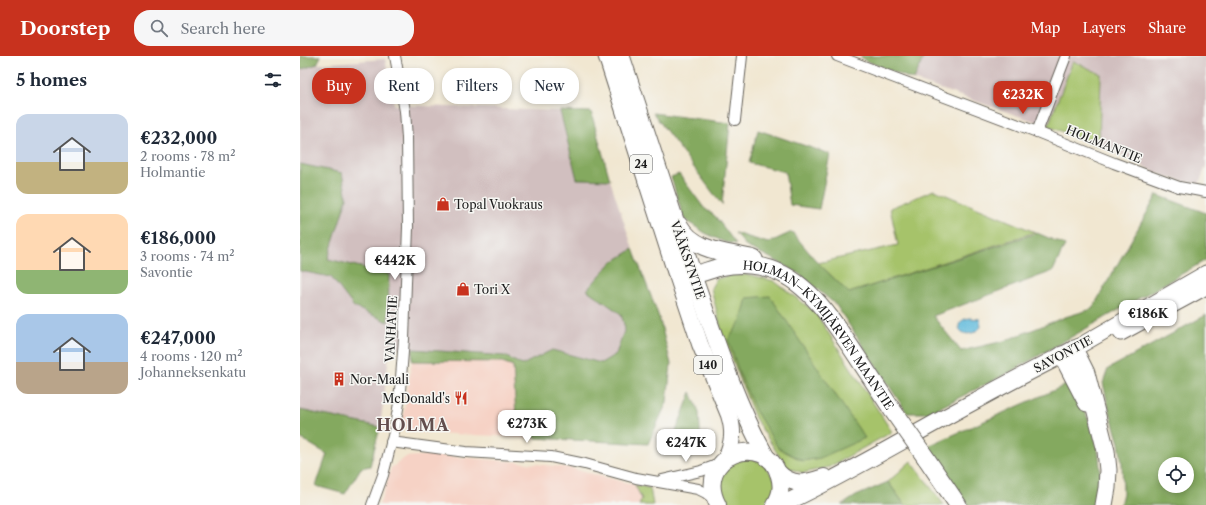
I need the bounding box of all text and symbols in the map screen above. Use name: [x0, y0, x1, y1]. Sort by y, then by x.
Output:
search box: [134, 10, 414, 46]
text: Doorstep: [20, 17, 110, 40]
icon: search: [148, 17, 170, 39]
text: Search here: [180, 19, 265, 38]
text: Map: [1030, 19, 1060, 37]
text: Layers: [1082, 19, 1126, 37]
text: Share: [1148, 19, 1186, 37]
chip: Buy: [312, 68, 366, 104]
chip: Rent: [374, 68, 434, 104]
chip: Filters: [442, 68, 512, 104]
chip: New: [520, 68, 579, 104]
icon: filters: [262, 69, 284, 91]
text: 5 homes: [16, 70, 87, 90]
pin: €232K: [995, 81, 1051, 115]
text: €232K: [1002, 86, 1044, 102]
street label: HOLMANTIE: [1064, 122, 1144, 166]
text: €232,000: [140, 128, 217, 148]
icon: home: [48, 130, 96, 178]
text: 2 rooms · 78 m²: [140, 148, 236, 164]
road number: 24: [630, 155, 652, 173]
text: Holmantie: [140, 164, 206, 180]
shop icon: Topal Vuokraus: [435, 196, 451, 212]
place label: Topal Vuokraus: [454, 197, 543, 212]
street label: VÄÄKSYNTIE: [667, 217, 709, 301]
text: €186,000: [140, 228, 216, 248]
icon: home: [48, 230, 96, 278]
pin: €442K: [367, 247, 423, 281]
text: 3 rooms · 74 m²: [140, 248, 235, 264]
text: €442K: [374, 252, 416, 268]
street label: HOLMAN–KYMIJÄRVEN MAANTIE: [742, 257, 897, 412]
text: Savontie: [140, 264, 193, 280]
shop icon: Tori X: [455, 281, 471, 297]
place label: Tori X: [474, 282, 511, 297]
street label: VANHATIE: [382, 295, 400, 364]
pin: €186K: [1120, 300, 1176, 334]
text: €186K: [1128, 305, 1168, 321]
text: €247,000: [140, 328, 216, 348]
icon: home: [48, 330, 96, 378]
street label: SAVONTIE: [1031, 332, 1095, 376]
text: 4 rooms · 120 m²: [140, 348, 243, 364]
road number: 140: [694, 356, 722, 374]
text: Johanneksenkatu: [140, 364, 246, 380]
building icon: Nor-Maali: [331, 371, 347, 387]
place label: Nor-Maali: [350, 372, 409, 387]
restaurant icon: McDonald's: [453, 390, 469, 406]
place label: McDonald's: [382, 391, 450, 406]
pin: €273K: [499, 410, 555, 444]
district label: HOLMA: [376, 415, 450, 435]
text: €273K: [507, 415, 547, 431]
pin: €247K: [658, 429, 714, 463]
text: €247K: [666, 434, 706, 450]
map controls: [1158, 457, 1194, 493]
button: locate: [1158, 457, 1194, 493]

